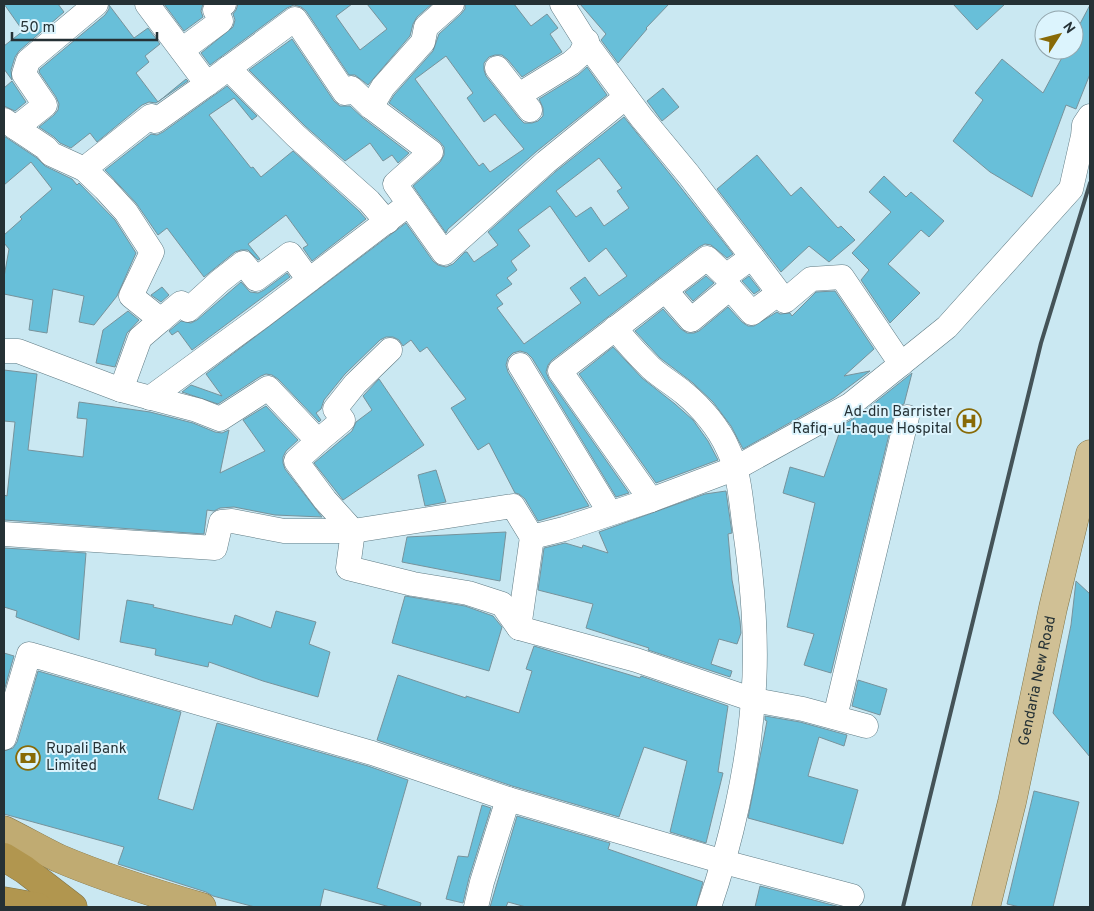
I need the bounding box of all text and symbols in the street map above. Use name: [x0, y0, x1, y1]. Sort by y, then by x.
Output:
scale bar: [12, 10, 158, 42]
north arrow: [1034, 10, 1084, 60]
text: 50 m: [20, 19, 55, 38]
text: N: [1058, 19, 1078, 37]
place label: Ad-din Barrister Rafiq-ul-haque Hospital: [792, 403, 952, 439]
hospital icon: Ad-din Barrister Rafiq-ul-haque Hospital: [956, 408, 982, 434]
street label: Gendaria New Road: [1015, 614, 1061, 748]
place label: Rupali Bank Limited: [46, 740, 127, 776]
bank icon: Rupali Bank Limited: [15, 745, 41, 771]

